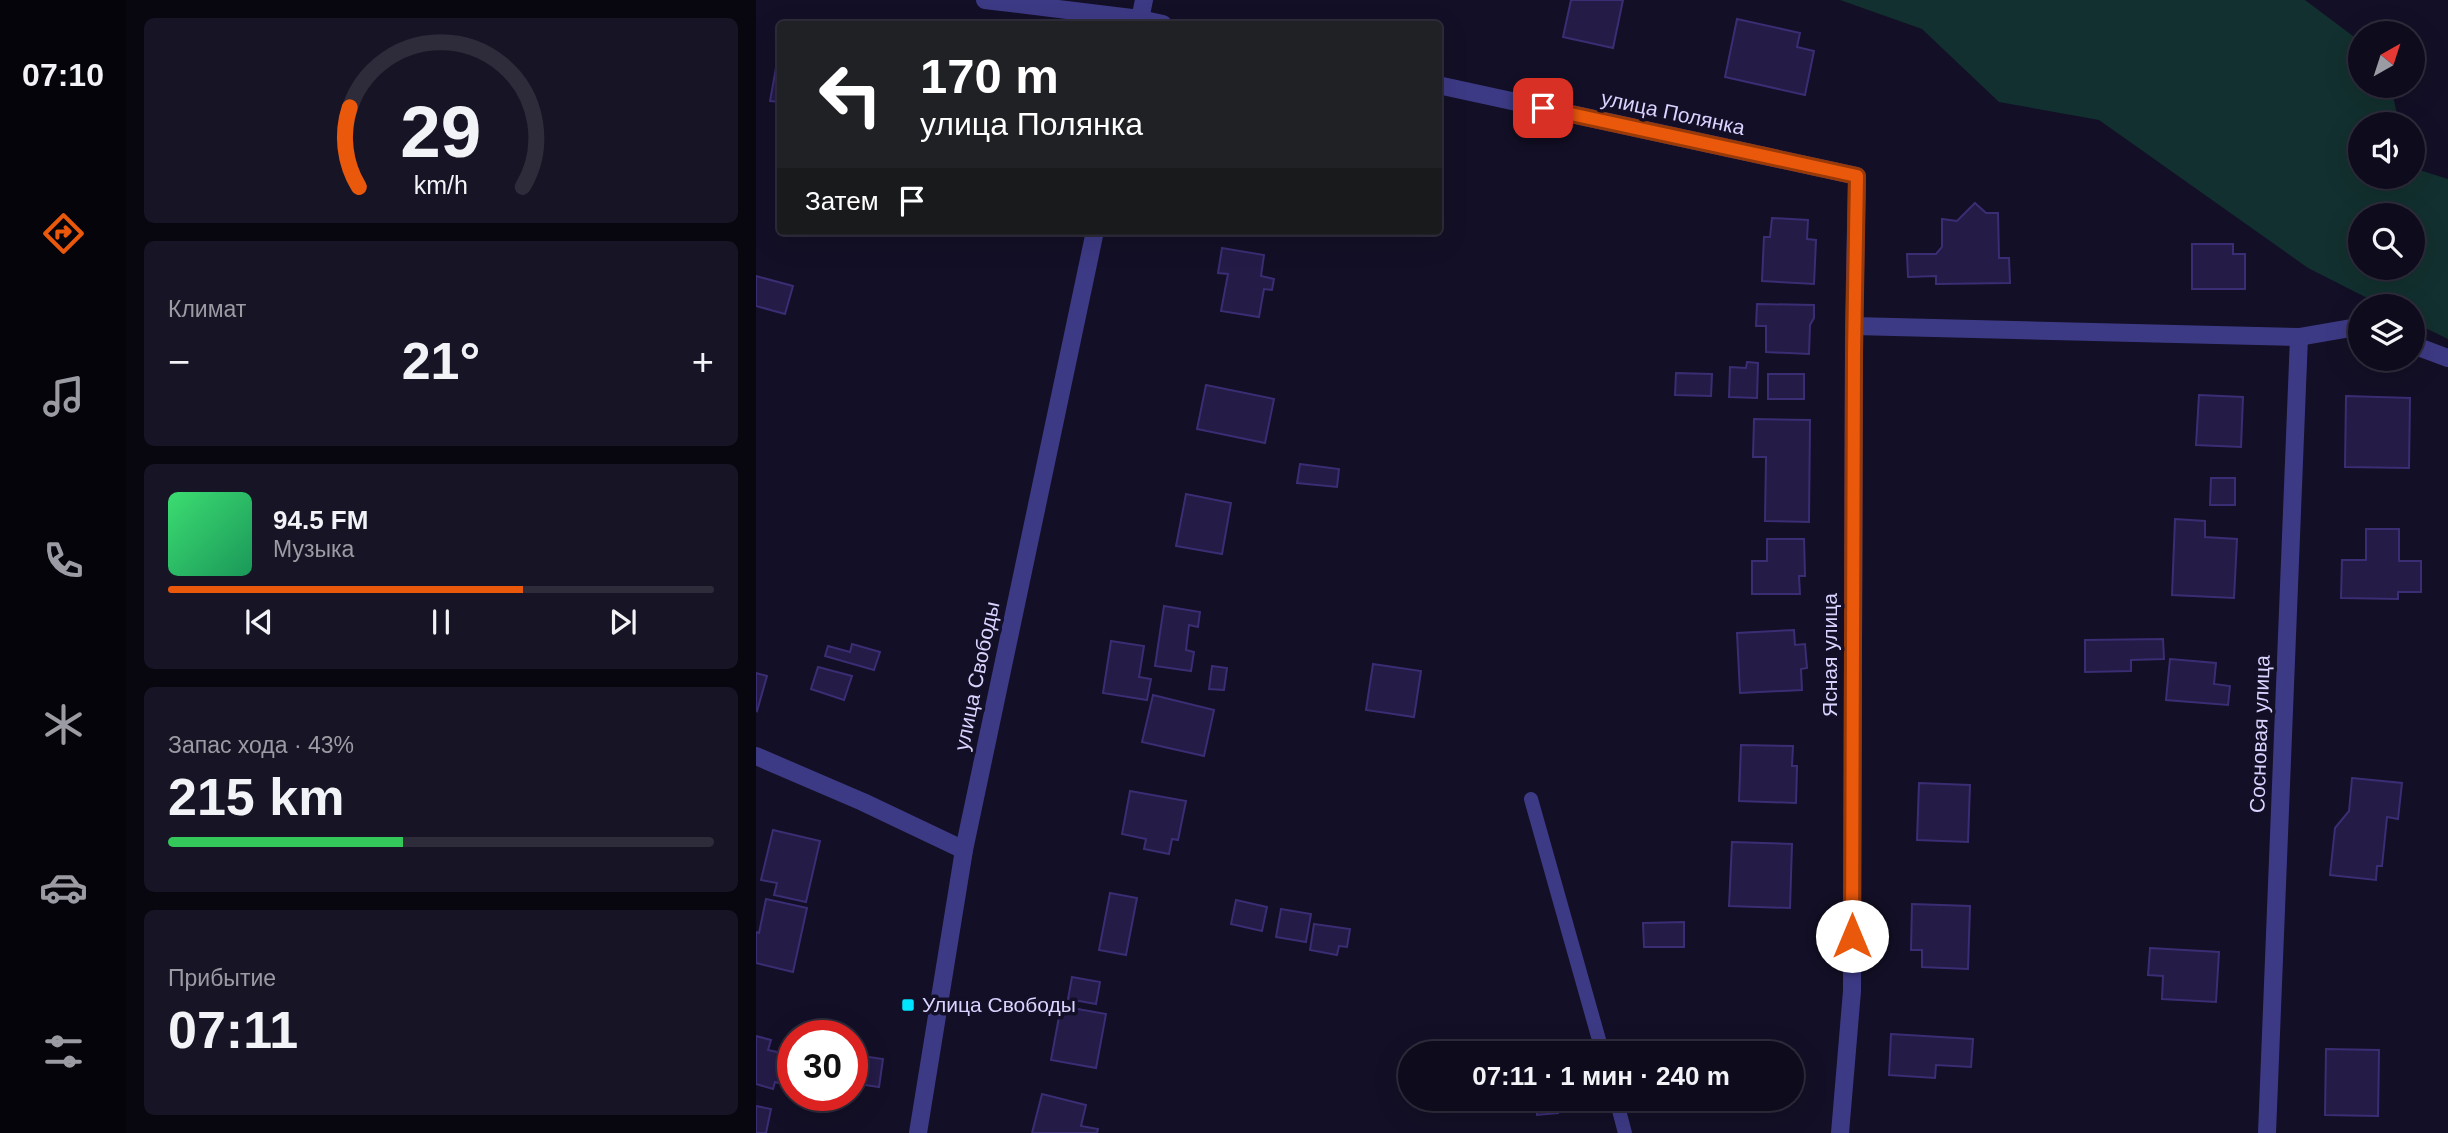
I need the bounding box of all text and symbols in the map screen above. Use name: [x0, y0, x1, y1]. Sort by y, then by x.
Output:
north arrow: [2348, 21, 2426, 98]
map controls: [2348, 21, 2425, 371]
icon: left: [805, 49, 896, 140]
text: 170 m: [920, 49, 1059, 103]
text: 07:10: [22, 57, 104, 93]
pin: [1513, 78, 1573, 138]
street label: улица Полянка: [1599, 86, 1747, 139]
icon: arrive: [1524, 89, 1562, 127]
text: 29: [401, 91, 481, 172]
text: улица Полянка: [920, 106, 1143, 142]
button: sound: [2348, 112, 2425, 189]
text: km/h: [414, 170, 468, 198]
icon: arrive: [893, 182, 931, 220]
text: Затем: [805, 186, 879, 216]
button: search: [2348, 203, 2425, 280]
icon: directions: [39, 209, 88, 258]
button: layers: [2348, 294, 2425, 371]
text: Климат: [168, 296, 246, 322]
text: 21°: [402, 332, 480, 390]
text: −: [168, 341, 190, 383]
text: +: [692, 341, 714, 383]
icon: music: [39, 372, 88, 421]
text: 94.5 FM: [273, 505, 368, 535]
icon: phone: [39, 536, 88, 585]
text: Музыка: [273, 536, 354, 562]
street label: Ясная улица: [1818, 593, 1841, 717]
street label: улица Свободы: [949, 599, 1004, 753]
icon: previous: [240, 603, 278, 641]
icon: pause: [422, 603, 460, 641]
icon: next: [604, 603, 642, 641]
street label: Сосновая улица: [2245, 654, 2274, 813]
icon: climate: [39, 700, 88, 749]
text: Запас хода · 43%: [168, 732, 354, 758]
text: 215 km: [168, 768, 344, 826]
icon: car: [39, 863, 88, 912]
position arrow: [1815, 899, 1889, 973]
text: Прибытие: [168, 965, 276, 991]
place label: Улица Свободы: [922, 993, 1076, 1016]
marker: Улица Свободы: [900, 997, 916, 1013]
text: 07:11: [168, 1001, 298, 1059]
speed limit sign: 30: [777, 1020, 868, 1111]
icon: filters: [39, 1027, 88, 1076]
text: 07:11 · 1 мин · 240 m: [1472, 1061, 1730, 1091]

